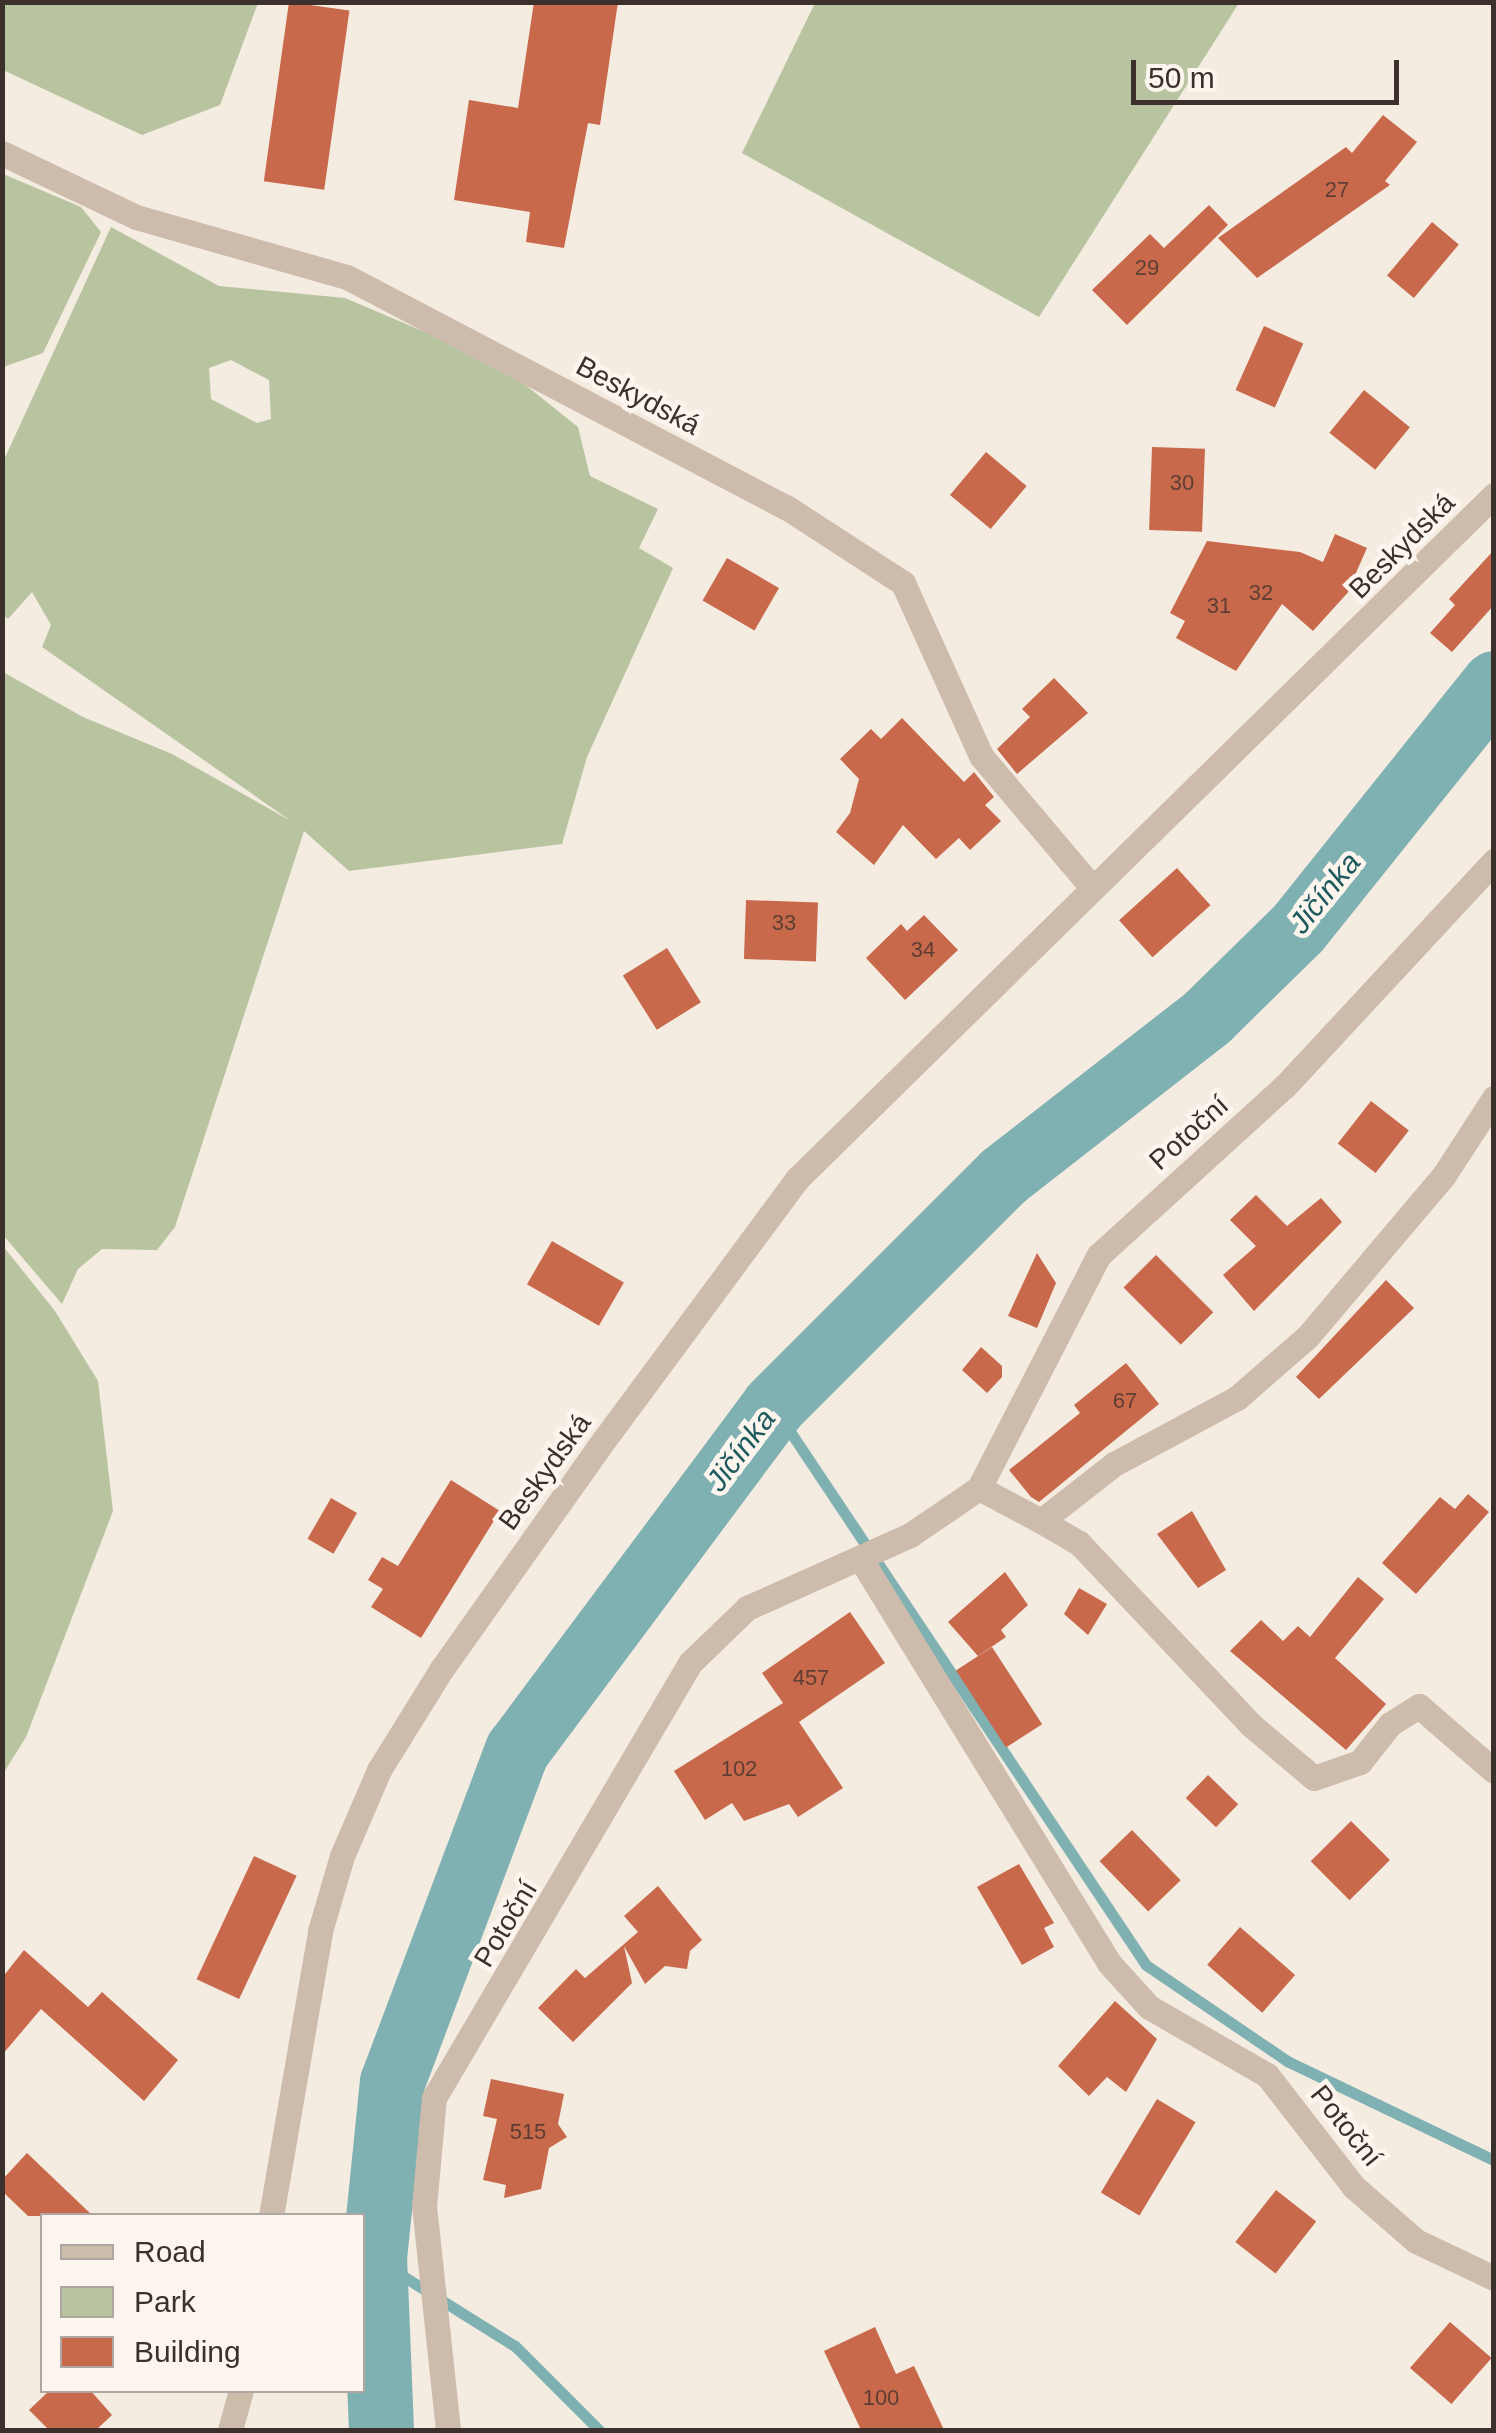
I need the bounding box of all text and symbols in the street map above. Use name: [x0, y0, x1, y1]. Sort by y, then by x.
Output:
scale bar: [1136, 40, 1404, 102]
text: 50 m: [1148, 61, 1215, 94]
house number: 27: [1325, 177, 1349, 203]
house number: 29: [1135, 255, 1159, 281]
street label: Beskydská: [570, 349, 706, 443]
house number: 30: [1170, 470, 1194, 496]
street label: Beskydská: [1342, 486, 1462, 606]
house number: 32: [1249, 580, 1273, 606]
house number: 31: [1207, 593, 1231, 619]
water label: Jičínka: [1282, 845, 1368, 941]
house number: 33: [772, 910, 796, 936]
house number: 34: [911, 937, 935, 963]
street label: Potoční: [1142, 1089, 1236, 1177]
house number: 67: [1113, 1388, 1137, 1414]
water label: Jičínka: [699, 1402, 783, 1498]
street label: Beskydská: [492, 1407, 598, 1537]
house number: 457: [793, 1665, 829, 1691]
house number: 102: [721, 1756, 757, 1782]
street label: Potoční: [467, 1875, 545, 1973]
street label: Potoční: [1303, 2079, 1389, 2173]
house number: 515: [510, 2119, 546, 2145]
legend: [40, 2213, 365, 2393]
text: Road: [134, 2235, 206, 2268]
text: Park: [134, 2285, 196, 2318]
text: Building: [134, 2335, 241, 2368]
house number: 100: [863, 2385, 899, 2411]

